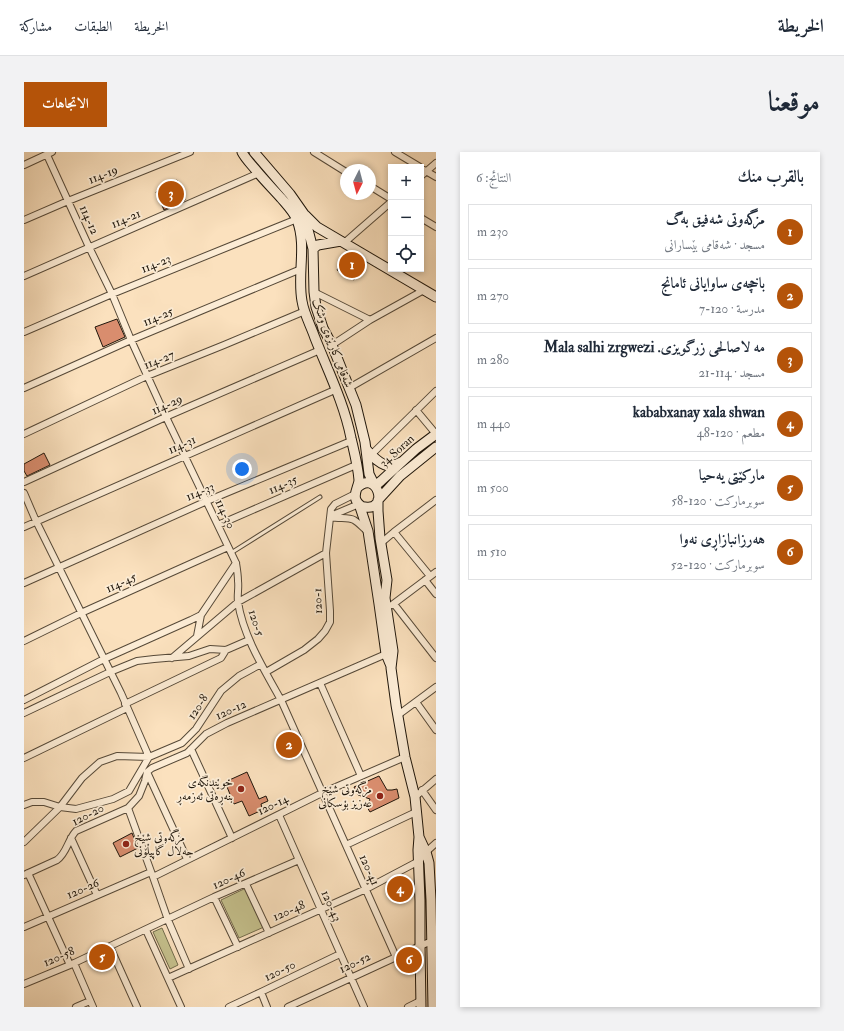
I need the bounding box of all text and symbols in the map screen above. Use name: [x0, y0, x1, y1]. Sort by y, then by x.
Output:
text: الخريطة: [778, 14, 824, 38]
text: مشاركة: [20, 18, 52, 35]
text: الطبقات: [74, 18, 112, 35]
text: الخريطة: [134, 18, 168, 35]
button: الاتجاهات: [24, 82, 107, 127]
text: موقعنا: [768, 85, 820, 120]
street label: 114-19: [86, 162, 120, 188]
north arrow: [340, 164, 376, 200]
map controls: [388, 164, 424, 272]
button: +: [388, 164, 424, 200]
text: بالقرب منك: [738, 166, 804, 187]
text: النتائج: 6: [476, 170, 511, 186]
pin: 3: [158, 179, 184, 209]
button: −: [388, 200, 424, 236]
street label: 114-12: [76, 203, 102, 237]
street label: 114-21: [109, 206, 143, 232]
text: مزگەوتی شەفیق بەگ: [666, 210, 765, 229]
text: 230 m: [477, 224, 508, 240]
text: 1: [788, 224, 792, 240]
button: locate: [388, 236, 424, 272]
text: مسجد · شەقامی بێسارانی: [664, 237, 765, 253]
pin: 1: [339, 250, 365, 280]
street label: 114-23: [139, 251, 173, 277]
text: باخچەی ساوایانی ئامانج: [661, 274, 765, 293]
text: 270 m: [477, 288, 509, 304]
text: 2: [787, 288, 793, 304]
street label: شەقامی کارێزەی وشک: [308, 296, 356, 390]
text: مدرسة · 120-7: [699, 301, 765, 317]
street label: 114-25: [141, 304, 176, 330]
text: مه لاصالحی زرگویزی. Mala salhi zrgwezi: [544, 338, 765, 357]
street label: 114-27: [142, 347, 177, 373]
text: 280 m: [477, 352, 509, 368]
text: 3: [788, 352, 793, 368]
text: مسجد · 114-21: [698, 365, 765, 381]
street label: 114-29: [149, 392, 185, 418]
text: kababxanay xala shwan: [633, 403, 765, 422]
text: 440 m: [477, 416, 511, 432]
text: 4: [787, 416, 794, 432]
text: مطعم · 120-48: [697, 425, 765, 441]
street label: 114-31: [166, 432, 198, 458]
street label: 34 Soran: [377, 432, 417, 470]
your location: [232, 459, 252, 479]
text: مارکێتی یەحیا: [699, 466, 765, 485]
street label: 114-35: [266, 472, 300, 498]
street label: 114-33: [184, 479, 216, 505]
text: 500 m: [477, 480, 509, 496]
text: 5: [787, 480, 793, 496]
text: سوبرماركت · 120-58: [671, 493, 765, 509]
street label: 114-30: [212, 497, 238, 531]
text: هەرزانبازاڕی نەوا: [680, 530, 765, 549]
text: 510 m: [477, 544, 507, 560]
text: 6: [787, 544, 793, 560]
text: سوبرماركت · 120-52: [671, 557, 765, 573]
street label: 114-45: [103, 569, 139, 596]
street label: 120-1: [310, 588, 326, 614]
street label: 120-5: [245, 608, 268, 639]
street label: 120-8: [184, 691, 212, 723]
street label: 120-12: [213, 697, 249, 723]
pin: 2: [276, 730, 302, 760]
place label: خوێندنگەی بنەڕەتی ئەزمەڕ: [176, 774, 233, 806]
place label: مزگەوتی شێخ عەزیز بۆسکانی: [318, 780, 372, 811]
marker: خوێندنگەی بنەڕەتی ئەزمەڕ: [236, 784, 246, 794]
street label: 120-14: [255, 791, 291, 819]
marker: مزگەوتی شێخ عەزیز بۆسکانی: [375, 791, 385, 801]
street label: 120-20: [70, 801, 106, 829]
place label: مزگەوتی شێخ جەلال گاپیڵۆنی: [134, 828, 194, 860]
marker: مزگەوتی شێخ جەلال گاپیڵۆنی: [121, 839, 131, 849]
street label: 120-41: [356, 852, 382, 888]
street label: 120-46: [210, 865, 248, 893]
pin: 4: [387, 874, 413, 904]
street label: 120-26: [65, 875, 102, 902]
street label: 120-43: [318, 888, 344, 924]
street label: 120-48: [271, 897, 308, 925]
pin: 5: [89, 942, 115, 972]
street label: 120-58: [41, 944, 77, 970]
pin: 6: [396, 945, 422, 975]
street label: 120-52: [337, 949, 373, 977]
street label: 120-50: [262, 957, 298, 985]

